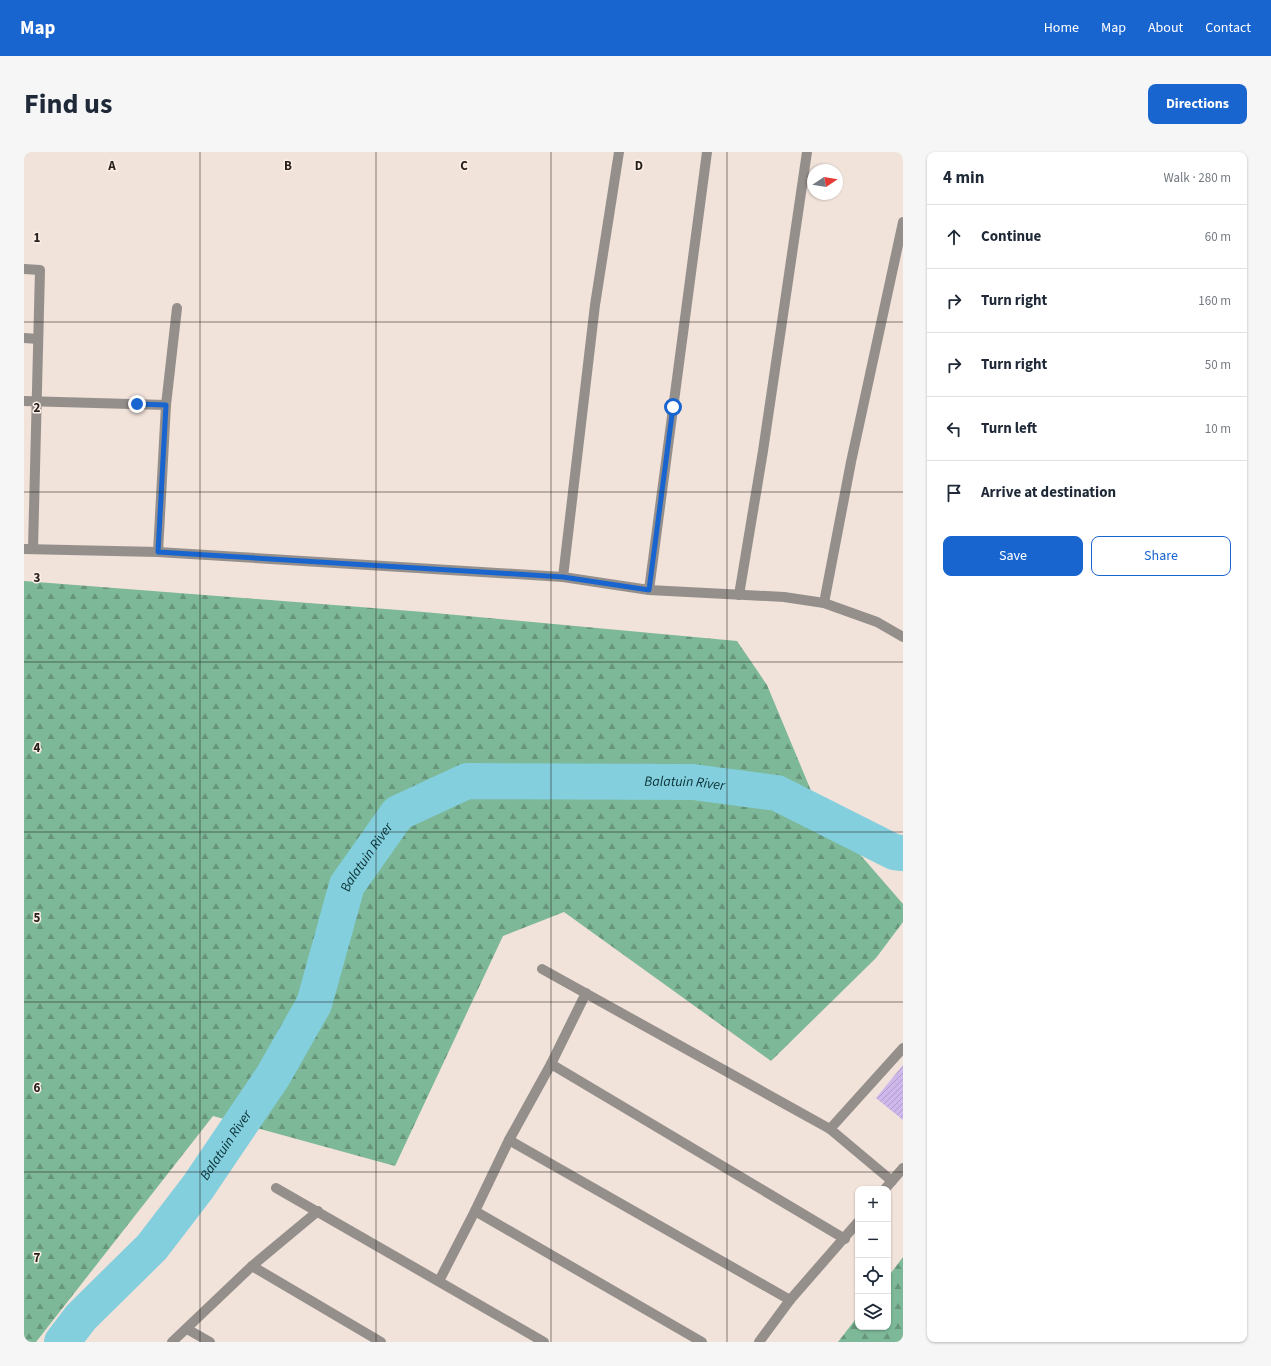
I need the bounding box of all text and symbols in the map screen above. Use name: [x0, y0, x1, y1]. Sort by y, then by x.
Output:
text: Map: [20, 15, 55, 42]
text: Home: [1044, 18, 1079, 38]
text: Map: [1101, 18, 1126, 38]
text: About: [1148, 18, 1183, 38]
text: Contact: [1205, 18, 1251, 38]
text: Find us: [24, 84, 112, 124]
button: Directions: [1148, 84, 1247, 124]
text: A: [107, 157, 116, 175]
text: B: [284, 157, 292, 175]
text: C: [460, 157, 468, 175]
text: D: [635, 157, 643, 175]
north arrow: [807, 164, 843, 200]
text: 4 min: [943, 166, 984, 190]
text: Walk · 280 m: [1163, 169, 1231, 187]
icon: ahead: [943, 226, 965, 248]
text: Continue: [981, 226, 1041, 247]
text: 60 m: [1205, 228, 1231, 246]
text: 1: [34, 229, 41, 247]
icon: right: [943, 290, 965, 312]
text: Turn right: [981, 290, 1047, 311]
text: 160 m: [1198, 292, 1231, 310]
icon: right: [943, 354, 965, 376]
text: Turn right: [981, 354, 1047, 375]
text: 50 m: [1205, 356, 1231, 374]
route end: [128, 395, 146, 413]
route start: [664, 398, 682, 416]
text: 2: [34, 399, 41, 417]
icon: left: [943, 418, 965, 440]
text: Turn left: [981, 418, 1037, 439]
text: 10 m: [1205, 420, 1231, 438]
icon: arrive: [943, 482, 965, 504]
text: Arrive at destination: [981, 482, 1116, 503]
button: Save: [943, 536, 1083, 576]
button: Share: [1091, 536, 1231, 576]
text: 3: [34, 569, 41, 587]
text: 4: [34, 739, 41, 757]
water label: Balatuin River: [644, 772, 727, 796]
water label: Balatuin River: [336, 818, 399, 894]
text: 5: [34, 909, 41, 927]
text: 6: [34, 1079, 41, 1097]
water label: Balatuin River: [195, 1105, 258, 1184]
map controls: [855, 1186, 891, 1330]
button: +: [855, 1186, 891, 1222]
button: −: [855, 1222, 891, 1258]
text: 7: [34, 1249, 41, 1267]
button: locate: [855, 1258, 891, 1294]
button: layers: [855, 1294, 891, 1330]

